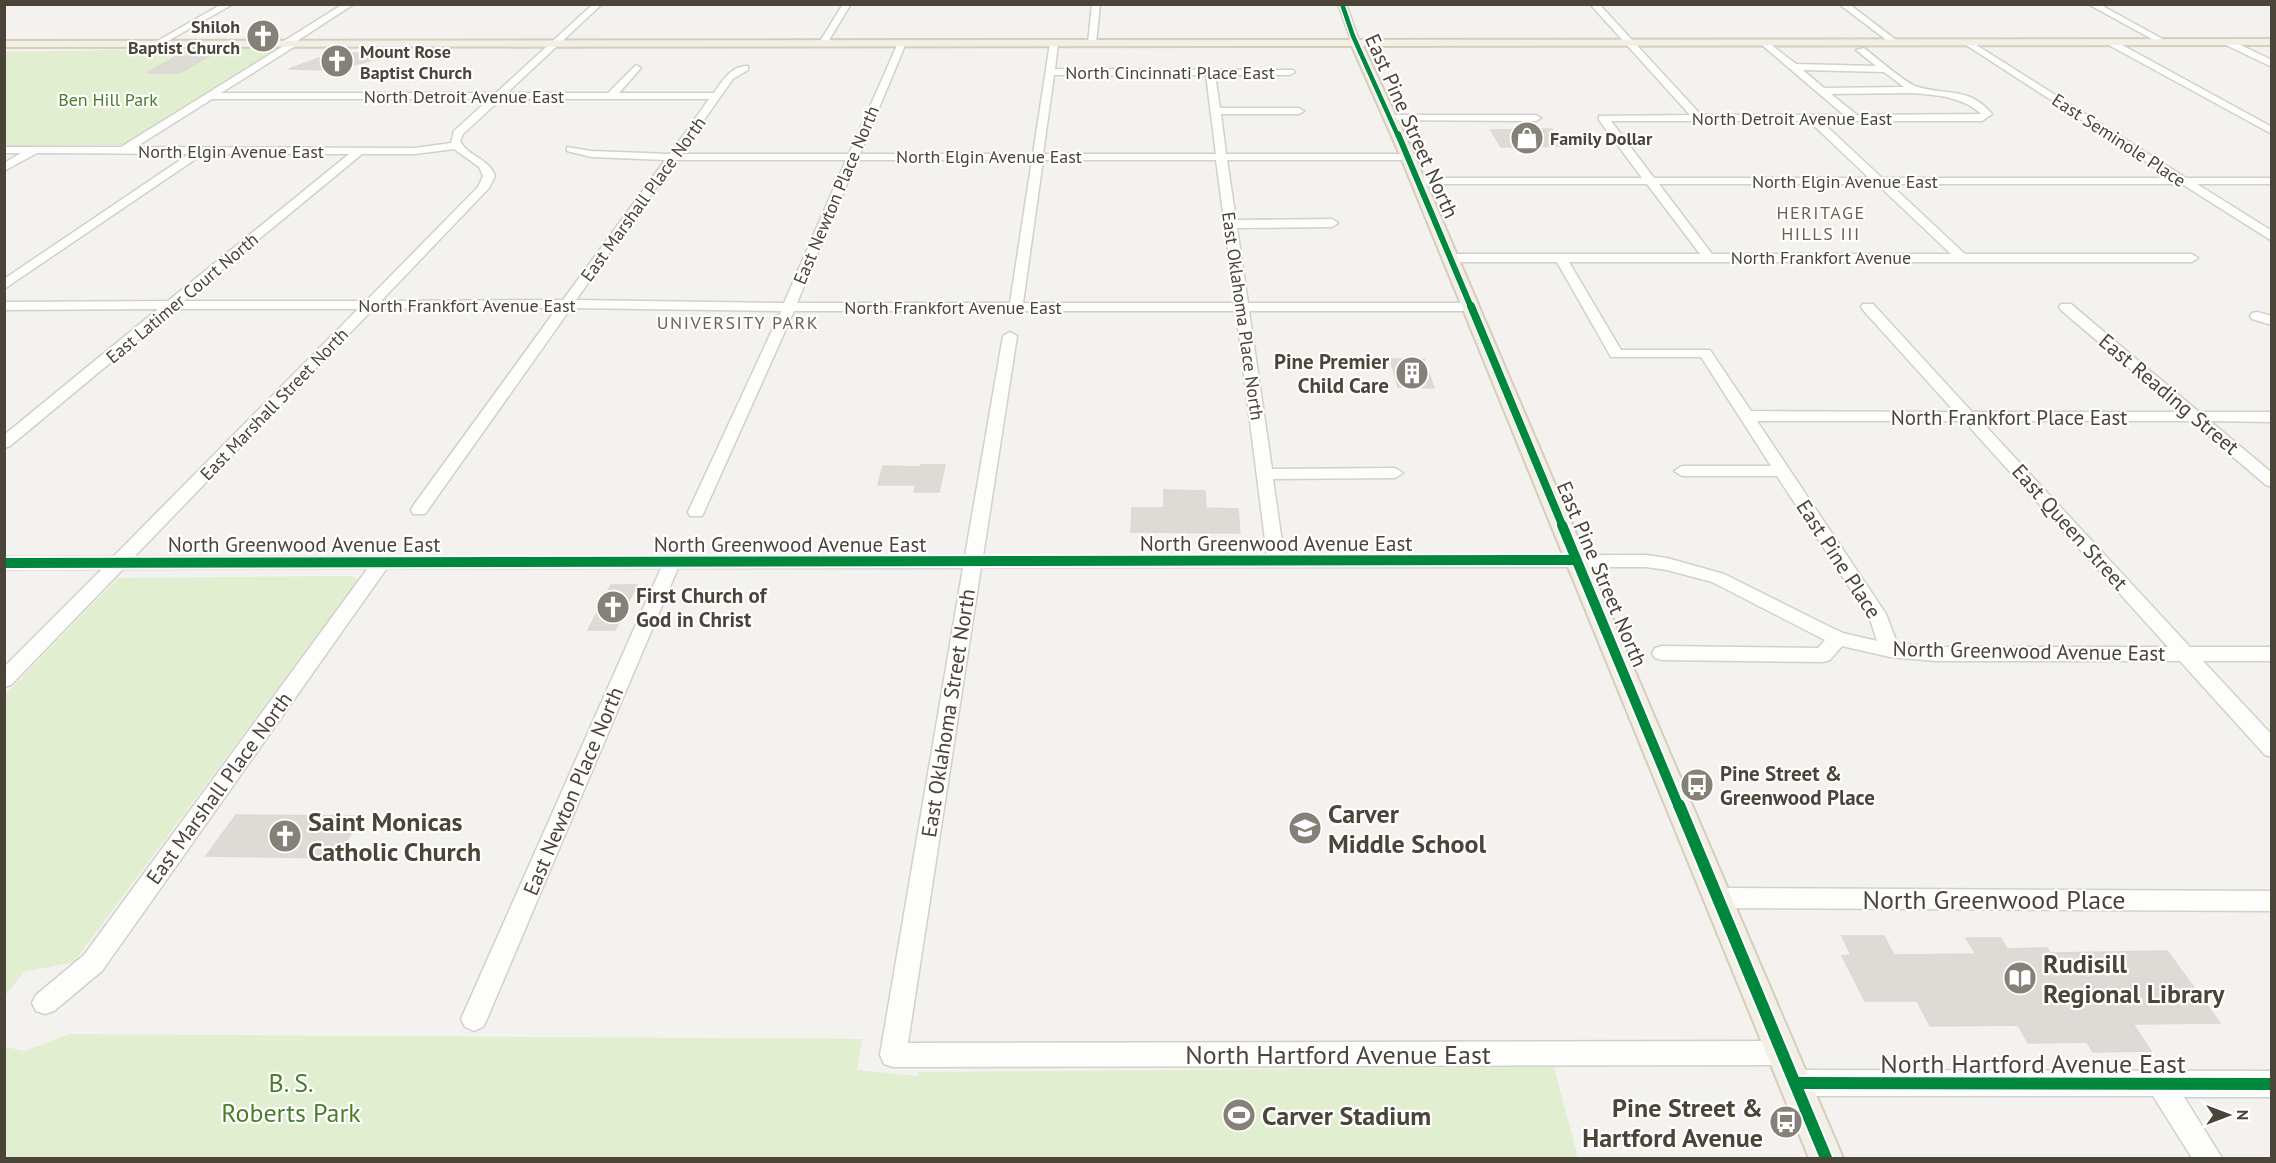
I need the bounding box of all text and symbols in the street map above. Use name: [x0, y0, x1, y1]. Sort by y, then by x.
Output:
place label: Shiloh Baptist Church: [128, 15, 240, 59]
church icon: Shiloh Baptist Church: [245, 18, 281, 54]
street label: East Pine Street North: [1359, 29, 1465, 223]
place label: Mount Rose Baptist Church: [360, 40, 472, 84]
church icon: Mount Rose Baptist Church: [319, 43, 355, 79]
street label: North Cincinnati Place East: [1065, 61, 1275, 84]
street label: North Detroit Avenue East: [364, 85, 564, 108]
park label: Ben Hill Park: [58, 88, 158, 111]
street label: East Seminole Place: [2048, 88, 2190, 192]
street label: East Newton Place North: [788, 102, 884, 288]
street label: North Detroit Avenue East: [1692, 107, 1892, 130]
street label: East Marshall Place North: [575, 112, 711, 286]
shop icon: Family Dollar: [1509, 120, 1545, 156]
place label: Family Dollar: [1550, 127, 1653, 150]
street label: North Elgin Avenue East: [138, 140, 324, 163]
street label: North Elgin Avenue East: [896, 145, 1082, 168]
street label: North Elgin Avenue East: [1752, 170, 1938, 193]
district label: HERITAGE HILLS III: [1776, 201, 1866, 245]
street label: East Oklahoma Place North: [1217, 210, 1269, 422]
street label: East Latimer Court North: [101, 228, 263, 368]
street label: North Frankfort Avenue: [1731, 246, 1911, 269]
street label: North Frankfort Avenue East: [358, 294, 576, 317]
street label: North Frankfort Avenue East: [844, 296, 1062, 319]
district label: UNIVERSITY PARK: [657, 311, 819, 334]
street label: East Marshall Street North: [195, 323, 353, 485]
street label: East Reading Street: [2093, 327, 2245, 461]
place label: Pine Premier Child Care: [1274, 348, 1390, 399]
building icon: Pine Premier Child Care: [1394, 355, 1430, 391]
street label: North Frankfort Place East: [1891, 404, 2127, 431]
street label: East Queen Street: [2006, 458, 2134, 596]
street label: East Pine Street North: [1551, 477, 1653, 671]
street label: East Pine Place: [1791, 494, 1887, 624]
street label: North Greenwood Avenue East: [1140, 530, 1412, 557]
street label: North Greenwood Avenue East: [168, 531, 440, 558]
street label: North Greenwood Avenue East: [654, 531, 926, 558]
place label: First Church of God in Christ: [636, 582, 768, 633]
street label: East Oklahoma Street North: [915, 587, 981, 839]
church icon: First Church of God in Christ: [595, 589, 631, 625]
street label: North Greenwood Avenue East: [1892, 635, 2166, 667]
street label: East Newton Place North: [517, 683, 629, 899]
street label: East Marshall Place North: [140, 686, 298, 890]
place label: Pine Street & Greenwood Place: [1720, 760, 1875, 811]
bus stop icon: Pine Street & Greenwood Place: [1679, 767, 1715, 803]
place label: Carver Middle School: [1328, 797, 1486, 860]
place label: Saint Monicas Catholic Church: [308, 805, 481, 868]
school or university icon: Carver Middle School: [1287, 810, 1323, 846]
church icon: Saint Monicas Catholic Church: [267, 818, 303, 854]
street label: North Greenwood Place: [1862, 883, 2126, 916]
place label: Rudisill Regional Library: [2043, 947, 2225, 1010]
library icon: Rudisill Regional Library: [2002, 960, 2038, 996]
street label: North Hartford Avenue East: [1185, 1038, 1491, 1071]
street label: North Hartford Avenue East: [1880, 1047, 2186, 1080]
park label: B. S. Roberts Park: [221, 1066, 361, 1129]
north arrow: [2198, 1085, 2258, 1145]
place label: Pine Street & Hartford Avenue: [1582, 1091, 1763, 1154]
sports icon: Carver Stadium: [1221, 1097, 1257, 1133]
place label: Carver Stadium: [1262, 1099, 1431, 1132]
bus stop icon: Pine Street & Hartford Avenue: [1768, 1104, 1804, 1140]
text: N: [2233, 1110, 2253, 1120]

